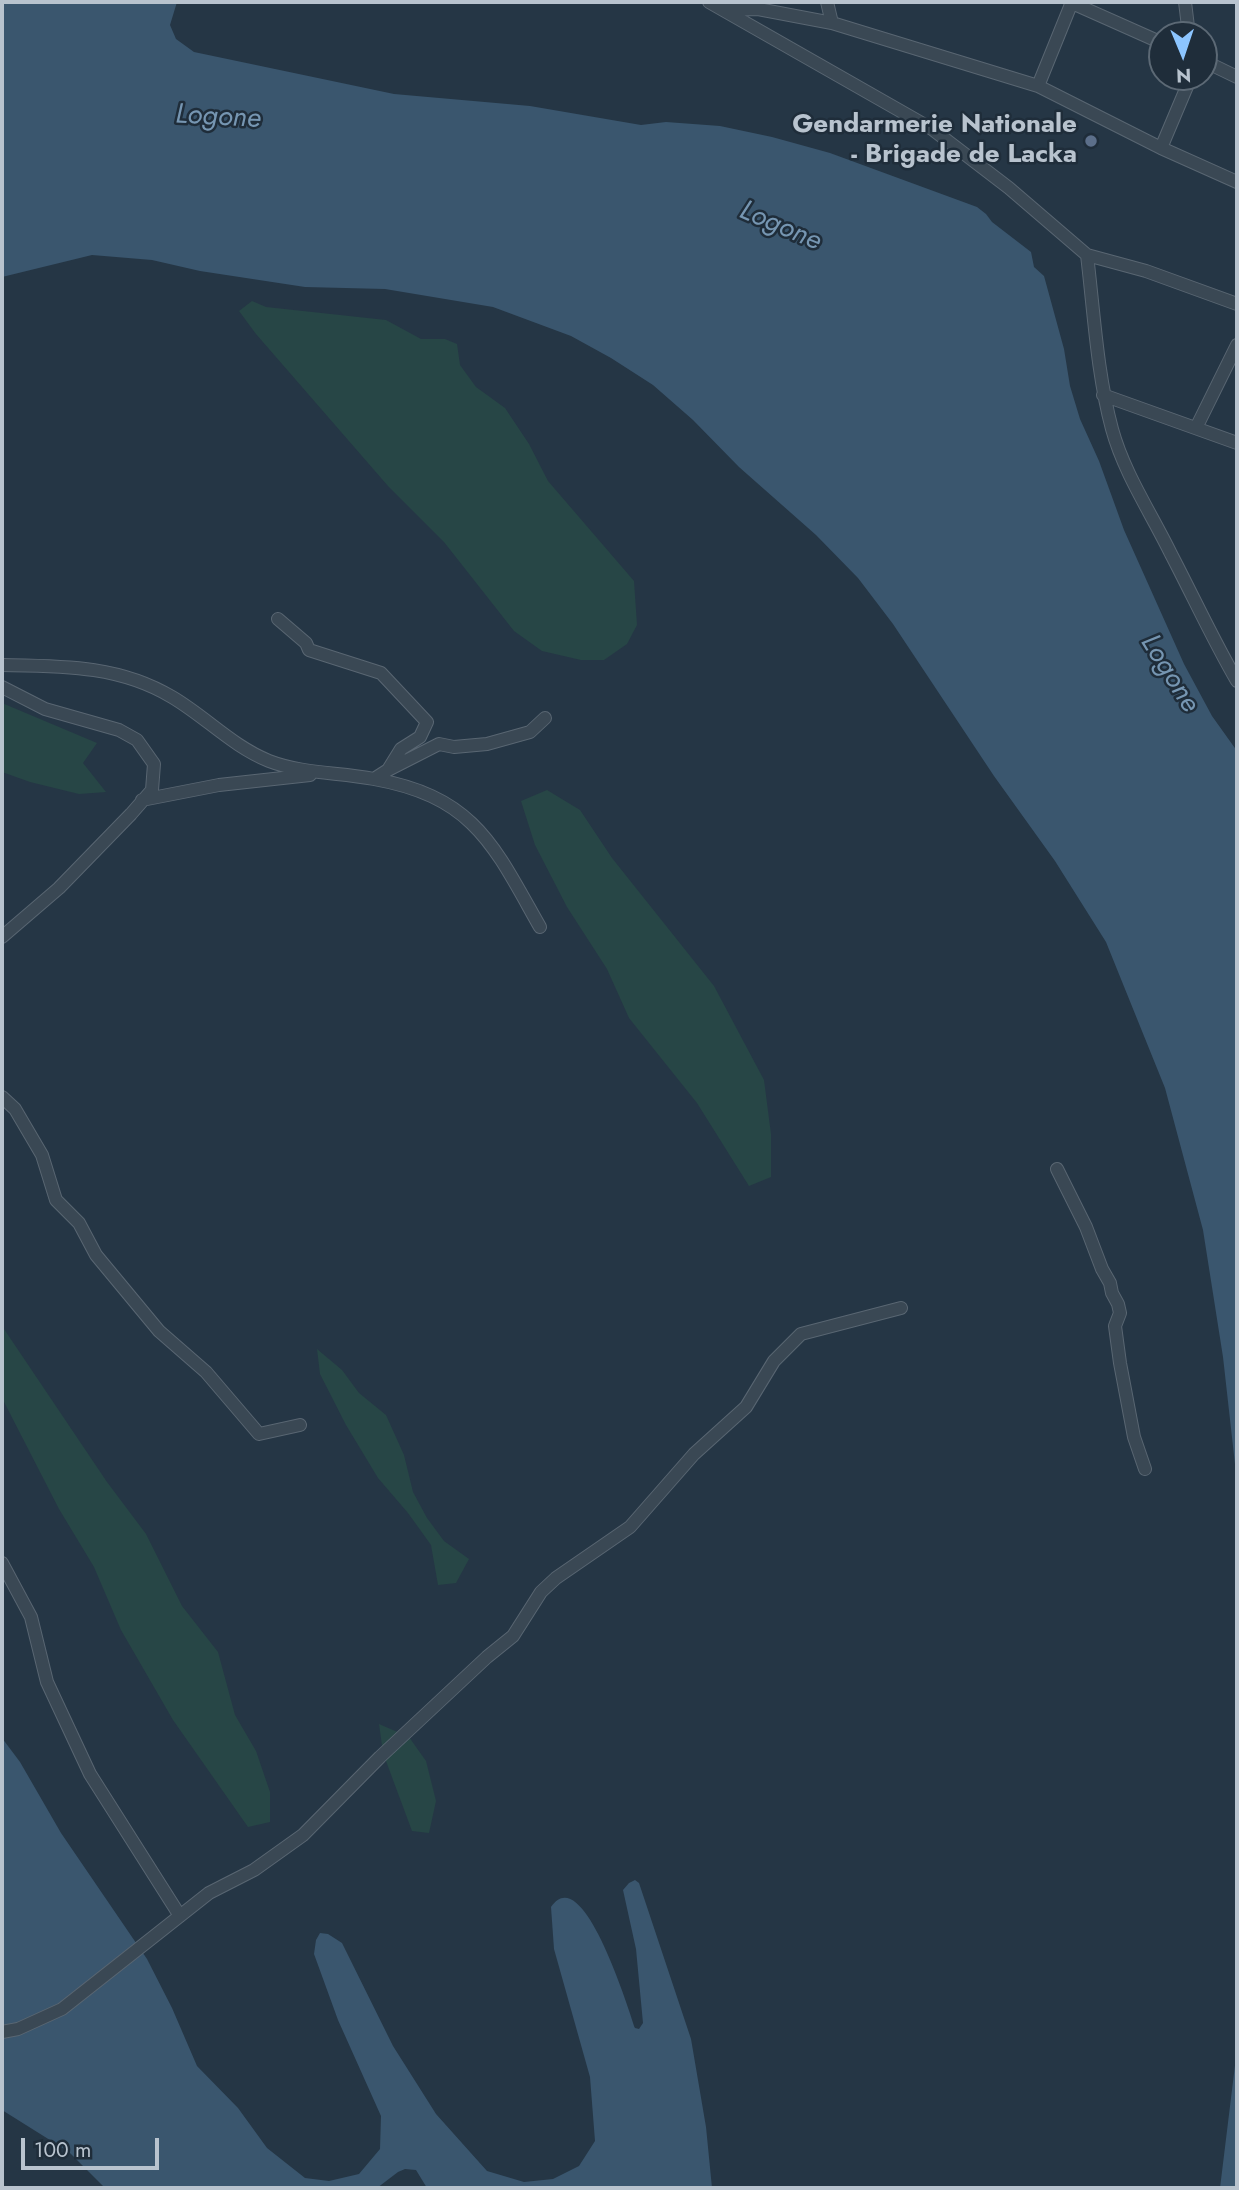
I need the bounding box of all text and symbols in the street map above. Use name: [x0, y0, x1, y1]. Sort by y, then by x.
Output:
north arrow: [1148, 21, 1218, 91]
text: N: [1176, 62, 1192, 89]
water label: Logone: [174, 99, 262, 137]
place label: Gendarmerie Nationale - Brigade de Lacka: [792, 110, 1077, 172]
marker: Gendarmerie Nationale - Brigade de Lacka: [1083, 133, 1099, 149]
water label: Logone: [734, 195, 826, 259]
water label: Logone: [1132, 629, 1206, 719]
scale bar: [24, 2124, 163, 2168]
text: 100 m: [34, 2135, 91, 2165]

